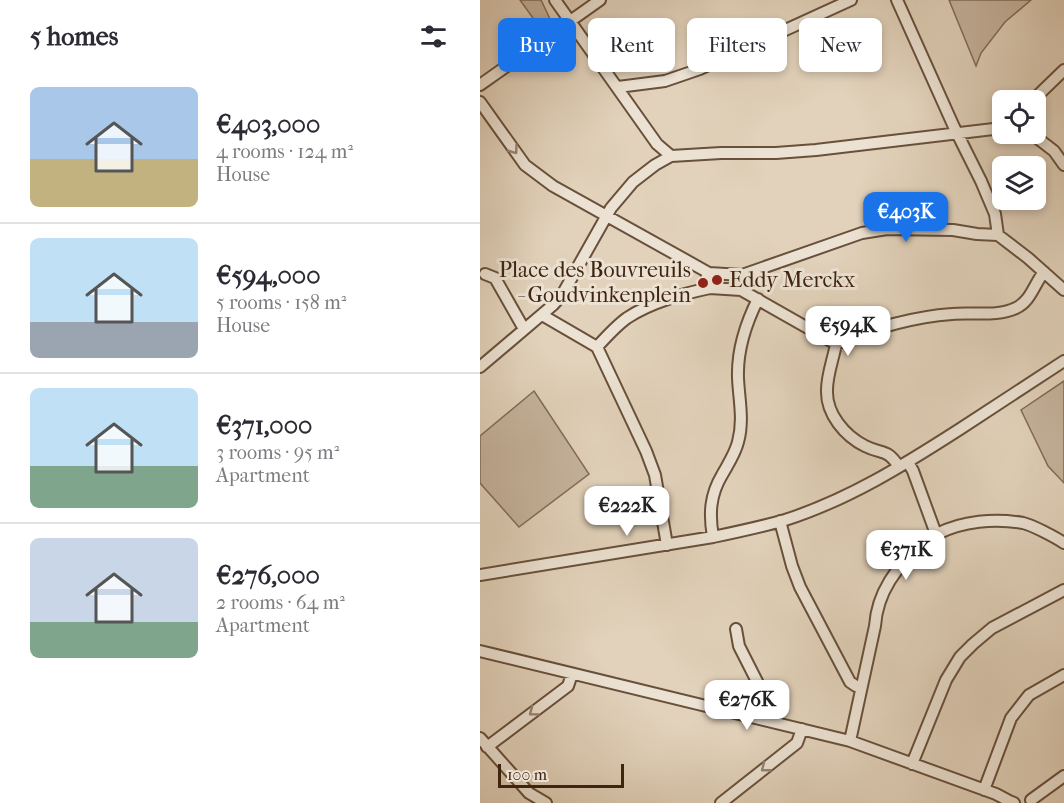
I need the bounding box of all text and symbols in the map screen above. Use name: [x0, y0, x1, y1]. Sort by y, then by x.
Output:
chip: Buy: [498, 18, 576, 72]
chip: Rent: [588, 18, 675, 72]
chip: Filters: [687, 18, 787, 72]
chip: New: [799, 18, 882, 72]
icon: filters: [417, 20, 450, 53]
text: 5 homes: [30, 21, 118, 52]
map controls: [992, 90, 1046, 210]
button: locate: [992, 90, 1046, 144]
text: €403,000: [216, 109, 320, 140]
icon: home: [78, 111, 150, 183]
text: 4 rooms · 124 m²: [216, 140, 353, 163]
one-way arrow: [507, 143, 518, 154]
button: layers: [992, 156, 1046, 210]
text: House: [216, 163, 270, 186]
pin: €403K: [864, 192, 948, 243]
text: €403K: [877, 200, 935, 223]
place label: Place des Bouvreuils - Goudvinkenplein: [499, 257, 691, 308]
text: €594,000: [216, 260, 321, 291]
icon: home: [78, 262, 150, 334]
place label: Eddy Merckx: [729, 267, 856, 293]
marker: Eddy Merckx: [710, 273, 724, 287]
marker: Place des Bouvreuils - Goudvinkenplein: [696, 276, 710, 290]
text: 5 rooms · 158 m²: [216, 291, 346, 314]
pin: €594K: [806, 306, 890, 357]
text: House: [216, 314, 270, 337]
text: €594K: [819, 314, 877, 337]
text: €371,000: [216, 410, 312, 441]
icon: home: [78, 412, 150, 484]
text: 3 rooms · 95 m²: [216, 441, 339, 464]
text: Apartment: [216, 464, 310, 487]
pin: €222K: [585, 486, 669, 537]
text: €222K: [598, 494, 656, 517]
pin: €371K: [864, 530, 948, 581]
text: €371K: [880, 538, 932, 561]
text: €276,000: [216, 560, 320, 591]
icon: home: [78, 562, 150, 634]
text: 2 rooms · 64 m²: [216, 591, 345, 614]
text: Apartment: [216, 614, 310, 637]
pin: €276K: [705, 680, 789, 731]
text: €276K: [718, 688, 776, 711]
one-way arrow: [528, 705, 539, 716]
scale bar: [498, 761, 624, 788]
one-way arrow: [761, 761, 772, 772]
text: 100 m: [507, 765, 547, 784]

